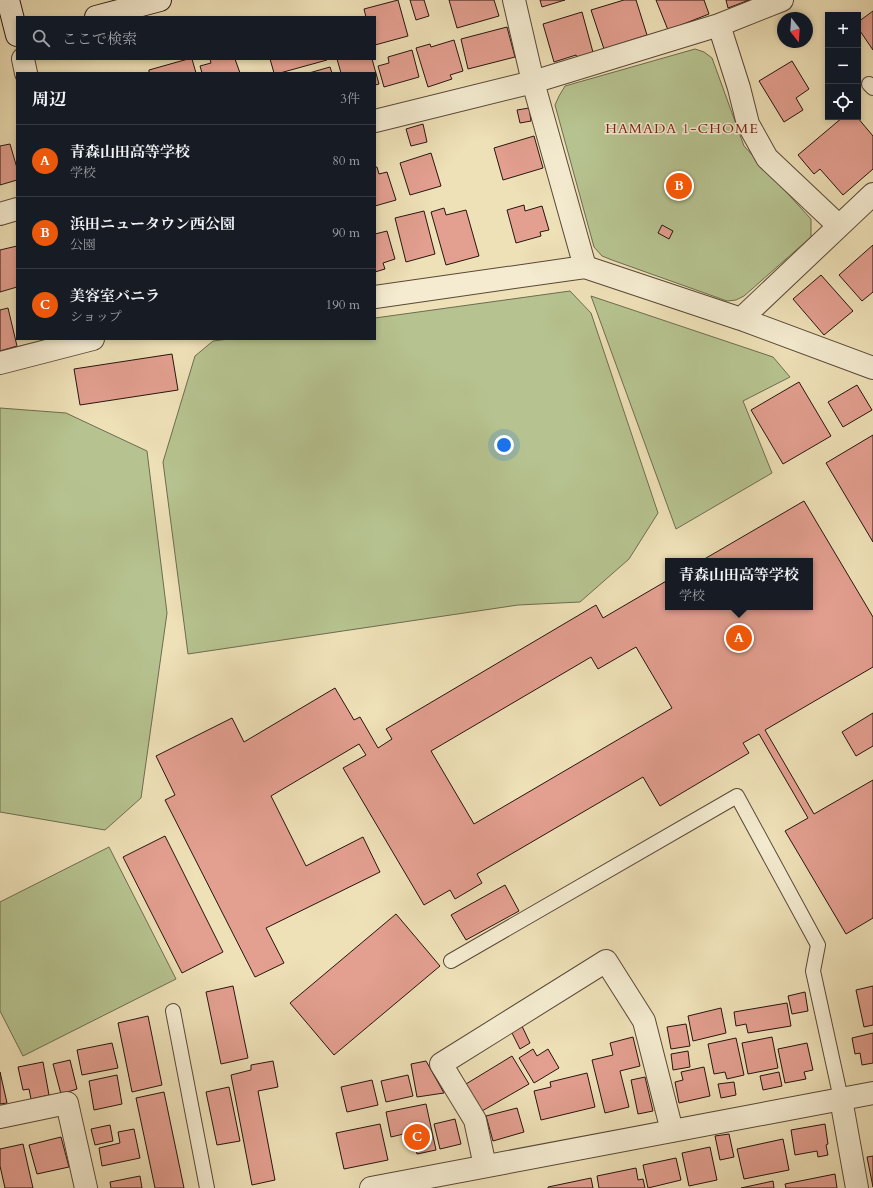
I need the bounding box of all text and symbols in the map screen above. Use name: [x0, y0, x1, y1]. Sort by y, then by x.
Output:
north arrow: [777, 12, 813, 48]
map controls: [825, 12, 861, 120]
button: +: [825, 12, 861, 48]
search box: [16, 16, 376, 60]
icon: search: [30, 27, 52, 49]
text: ここで検索: [62, 29, 137, 49]
button: −: [825, 48, 861, 84]
button: locate: [825, 84, 861, 120]
text: 周辺: [32, 88, 66, 111]
text: 3件: [340, 90, 360, 108]
district label: HAMADA 1-CHOME: [605, 119, 759, 138]
text: 青森山田高等学校: [70, 142, 190, 162]
text: A: [40, 152, 50, 170]
text: 80 m: [332, 152, 360, 170]
text: 学校: [70, 164, 96, 182]
pin: B: [666, 171, 692, 201]
text: 浜田ニュータウン西公園: [70, 214, 235, 234]
text: B: [40, 224, 50, 242]
text: 90 m: [332, 224, 360, 242]
text: 公園: [70, 236, 96, 254]
text: 美容室バニラ: [70, 286, 160, 306]
text: C: [40, 296, 50, 314]
text: 190 m: [326, 296, 360, 314]
text: ショップ: [70, 308, 122, 326]
your location: [494, 435, 514, 455]
popup: [665, 558, 813, 610]
text: 青森山田高等学校: [679, 565, 799, 585]
text: 学校: [679, 587, 705, 605]
pin: A: [726, 623, 752, 653]
pin: C: [404, 1122, 430, 1152]

